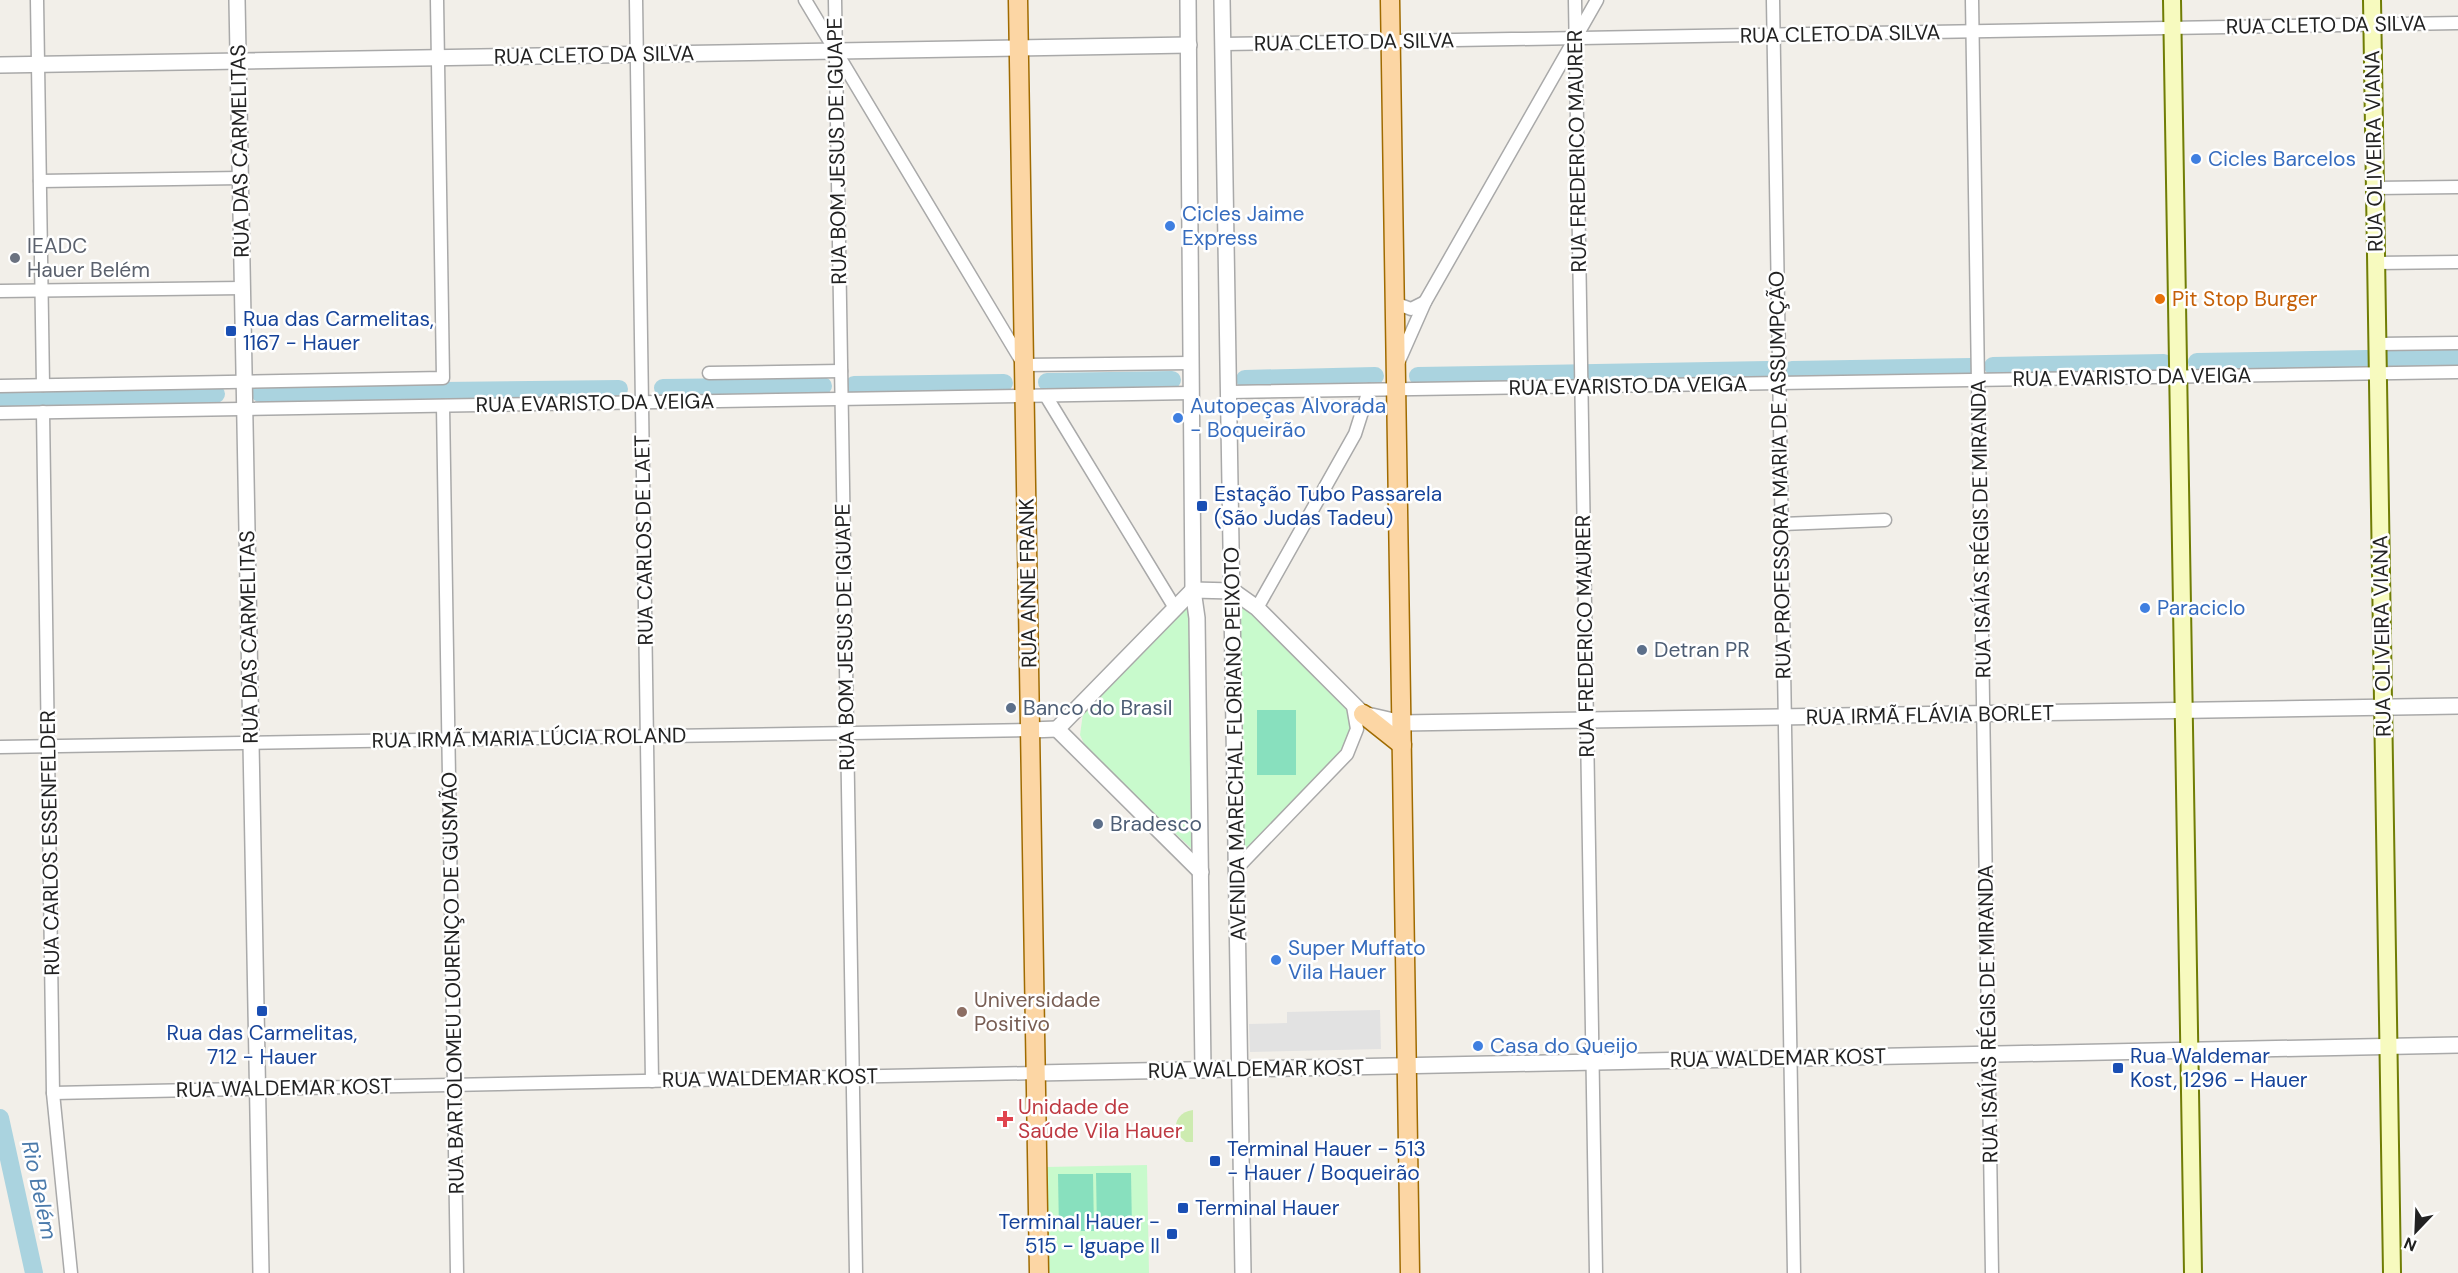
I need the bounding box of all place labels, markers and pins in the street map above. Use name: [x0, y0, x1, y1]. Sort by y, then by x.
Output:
place label: Cicles Barcelos: [2208, 145, 2356, 173]
marker: Cicles Barcelos: [2189, 152, 2203, 166]
place label: Cicles Jaime Express: [1182, 200, 1305, 252]
marker: Cicles Jaime Express: [1163, 219, 1177, 233]
place label: IEADC Hauer Belém: [27, 232, 150, 284]
marker: IEADC Hauer Belém: [8, 251, 22, 265]
place label: Pit Stop Burger: [2172, 285, 2318, 313]
marker: Pit Stop Burger: [2153, 292, 2167, 306]
place label: Rua das Carmelitas, 1167 - Hauer: [243, 305, 434, 357]
marker: Rua das Carmelitas, 1167 - Hauer: [224, 324, 238, 338]
place label: Autopeças Alvorada - Boqueirão: [1190, 392, 1386, 444]
marker: Autopeças Alvorada - Boqueirão: [1171, 411, 1185, 425]
place label: Estação Tubo Passarela (São Judas Tadeu): [1214, 480, 1442, 532]
marker: Estação Tubo Passarela (São Judas Tadeu): [1195, 499, 1209, 513]
place label: Paraciclo: [2157, 594, 2246, 622]
marker: Paraciclo: [2138, 601, 2152, 615]
place label: Detran PR: [1654, 636, 1750, 664]
marker: Detran PR: [1635, 643, 1649, 657]
place label: Banco do Brasil: [1023, 694, 1173, 722]
marker: Banco do Brasil: [1004, 701, 1018, 715]
place label: Bradesco: [1110, 810, 1202, 838]
marker: Bradesco: [1091, 817, 1105, 831]
place label: Super Muffato Vila Hauer: [1288, 934, 1426, 986]
marker: Super Muffato Vila Hauer: [1269, 953, 1283, 967]
place label: Universidade Positivo: [974, 986, 1100, 1038]
marker: Rua das Carmelitas, 712 - Hauer: [255, 1004, 269, 1018]
marker: Universidade Positivo: [955, 1005, 969, 1019]
place label: Rua das Carmelitas, 712 - Hauer: [167, 1019, 358, 1071]
place label: Casa do Queijo: [1490, 1032, 1638, 1060]
marker: Casa do Queijo: [1471, 1039, 1485, 1053]
place label: Rua Waldemar Kost, 1296 - Hauer: [2130, 1042, 2308, 1094]
marker: Rua Waldemar Kost, 1296 - Hauer: [2111, 1061, 2125, 1075]
place label: Unidade de Saúde Vila Hauer: [1018, 1093, 1183, 1145]
marker: Unidade de Saúde Vila Hauer: [996, 1110, 1014, 1128]
place label: Terminal Hauer - 513 - Hauer / Boqueirão: [1227, 1135, 1426, 1187]
marker: Terminal Hauer - 513 - Hauer / Boqueirão: [1208, 1154, 1222, 1168]
place label: Terminal Hauer: [1195, 1194, 1340, 1222]
marker: Terminal Hauer: [1176, 1201, 1190, 1215]
place label: Terminal Hauer - 515 - Iguape II: [999, 1208, 1160, 1260]
marker: Terminal Hauer - 515 - Iguape II: [1165, 1227, 1179, 1241]

